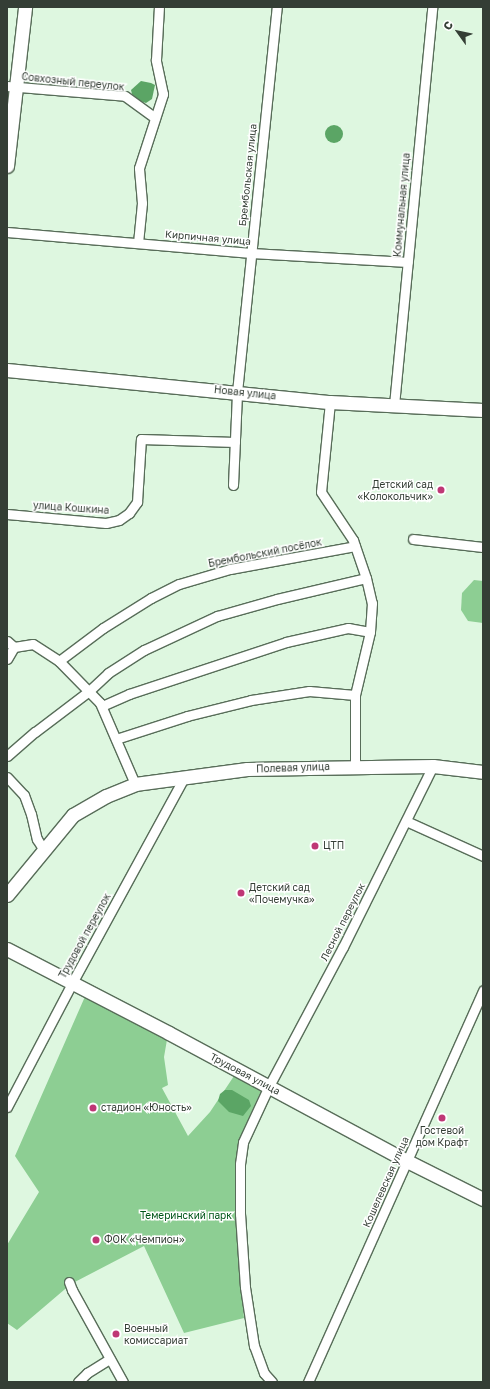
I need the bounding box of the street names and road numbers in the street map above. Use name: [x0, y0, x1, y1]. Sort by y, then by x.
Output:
street label: Совхозный переулок: [21, 71, 125, 93]
street label: Брембольская улица: [237, 123, 259, 227]
street label: Коммунальная улица: [391, 152, 413, 258]
street label: Кирпичная улица: [165, 228, 251, 248]
street label: Новая улица: [213, 384, 277, 402]
street label: улица Кошкина: [33, 499, 109, 517]
street label: Брембольский посёлок: [207, 536, 323, 570]
street label: Полевая улица: [256, 761, 330, 775]
street label: Лесной переулок: [318, 881, 368, 963]
street label: Трудовой переулок: [57, 891, 113, 981]
street label: Трудовая улица: [208, 1051, 282, 1097]
street label: Кошелевская улица: [361, 1135, 411, 1229]

